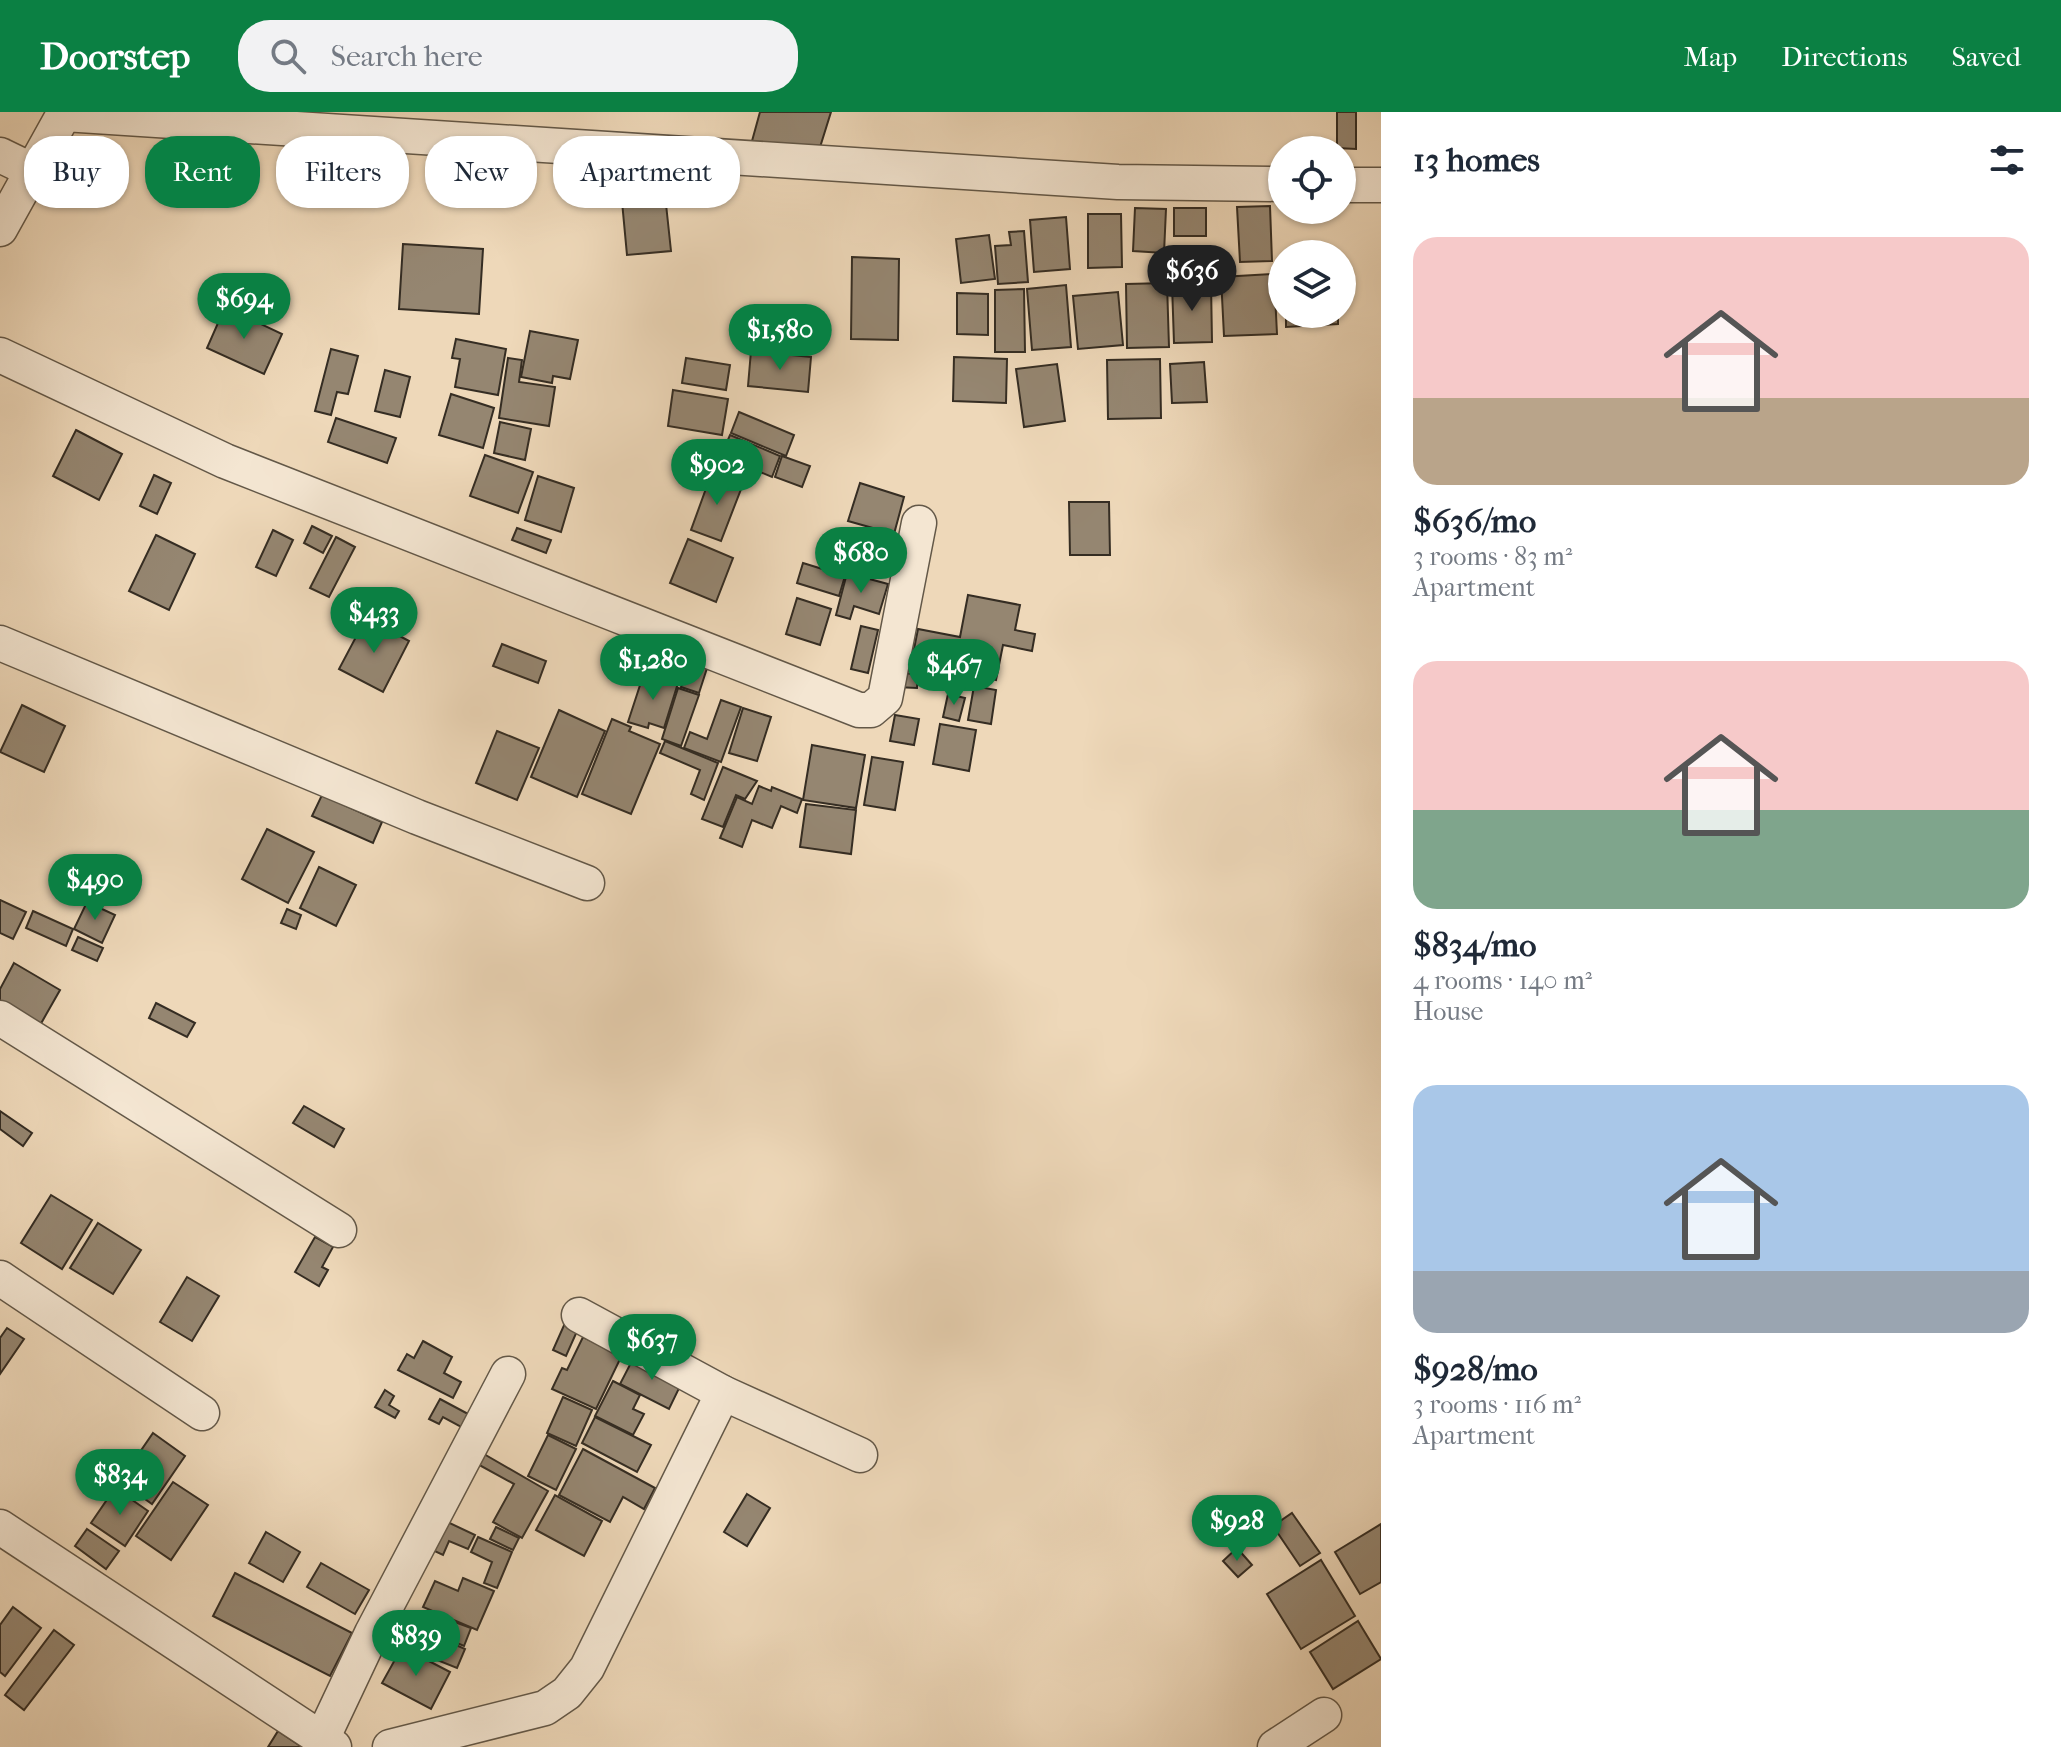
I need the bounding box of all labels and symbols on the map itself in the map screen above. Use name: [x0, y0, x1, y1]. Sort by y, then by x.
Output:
pin: $636: [1145, 245, 1239, 313]
pin: $694: [197, 273, 291, 341]
pin: $1,580: [715, 304, 845, 372]
pin: $902: [670, 439, 764, 507]
pin: $680: [814, 527, 908, 595]
pin: $433: [327, 587, 421, 655]
pin: $1,280: [588, 634, 718, 702]
pin: $467: [907, 639, 1001, 707]
pin: $490: [48, 854, 142, 922]
pin: $637: [605, 1314, 699, 1382]
pin: $834: [73, 1449, 167, 1517]
pin: $928: [1190, 1495, 1284, 1563]
pin: $839: [369, 1610, 463, 1678]

